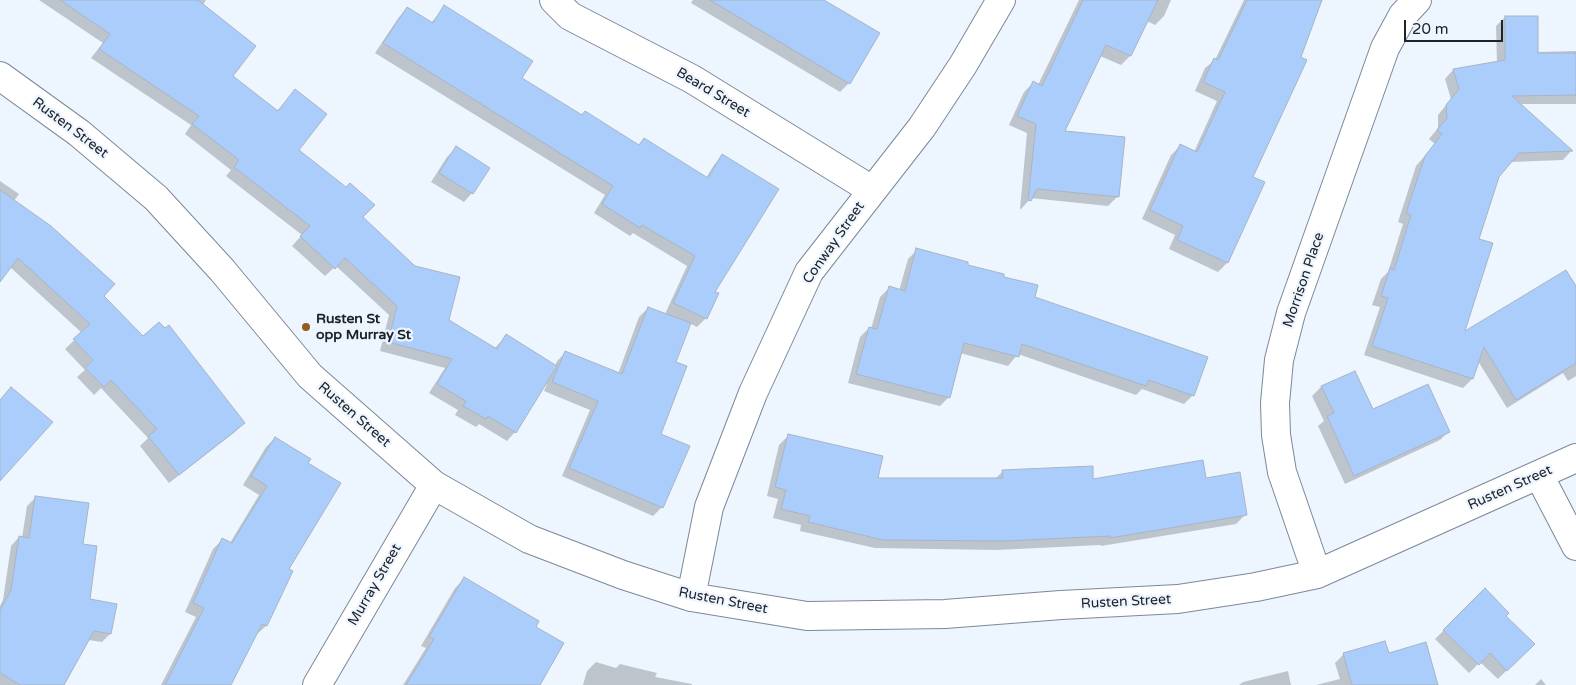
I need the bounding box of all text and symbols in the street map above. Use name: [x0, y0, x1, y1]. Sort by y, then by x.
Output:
scale bar: [1406, 10, 1505, 42]
text: 20 m: [1412, 20, 1449, 38]
street label: Beard Street: [673, 64, 753, 122]
street label: Rusten Street: [29, 94, 111, 162]
street label: Conway Street: [799, 199, 869, 287]
street label: Morrison Place: [1280, 230, 1328, 330]
place label: Rusten St opp Murray St: [316, 311, 411, 344]
marker: Rusten St opp Murray St: [300, 321, 312, 333]
street label: Rusten Street: [314, 379, 394, 451]
street label: Rusten Street: [1465, 462, 1555, 514]
street label: Murray Street: [345, 541, 405, 629]
street label: Rusten Street: [677, 584, 769, 618]
street label: Rusten Street: [1080, 591, 1172, 613]

